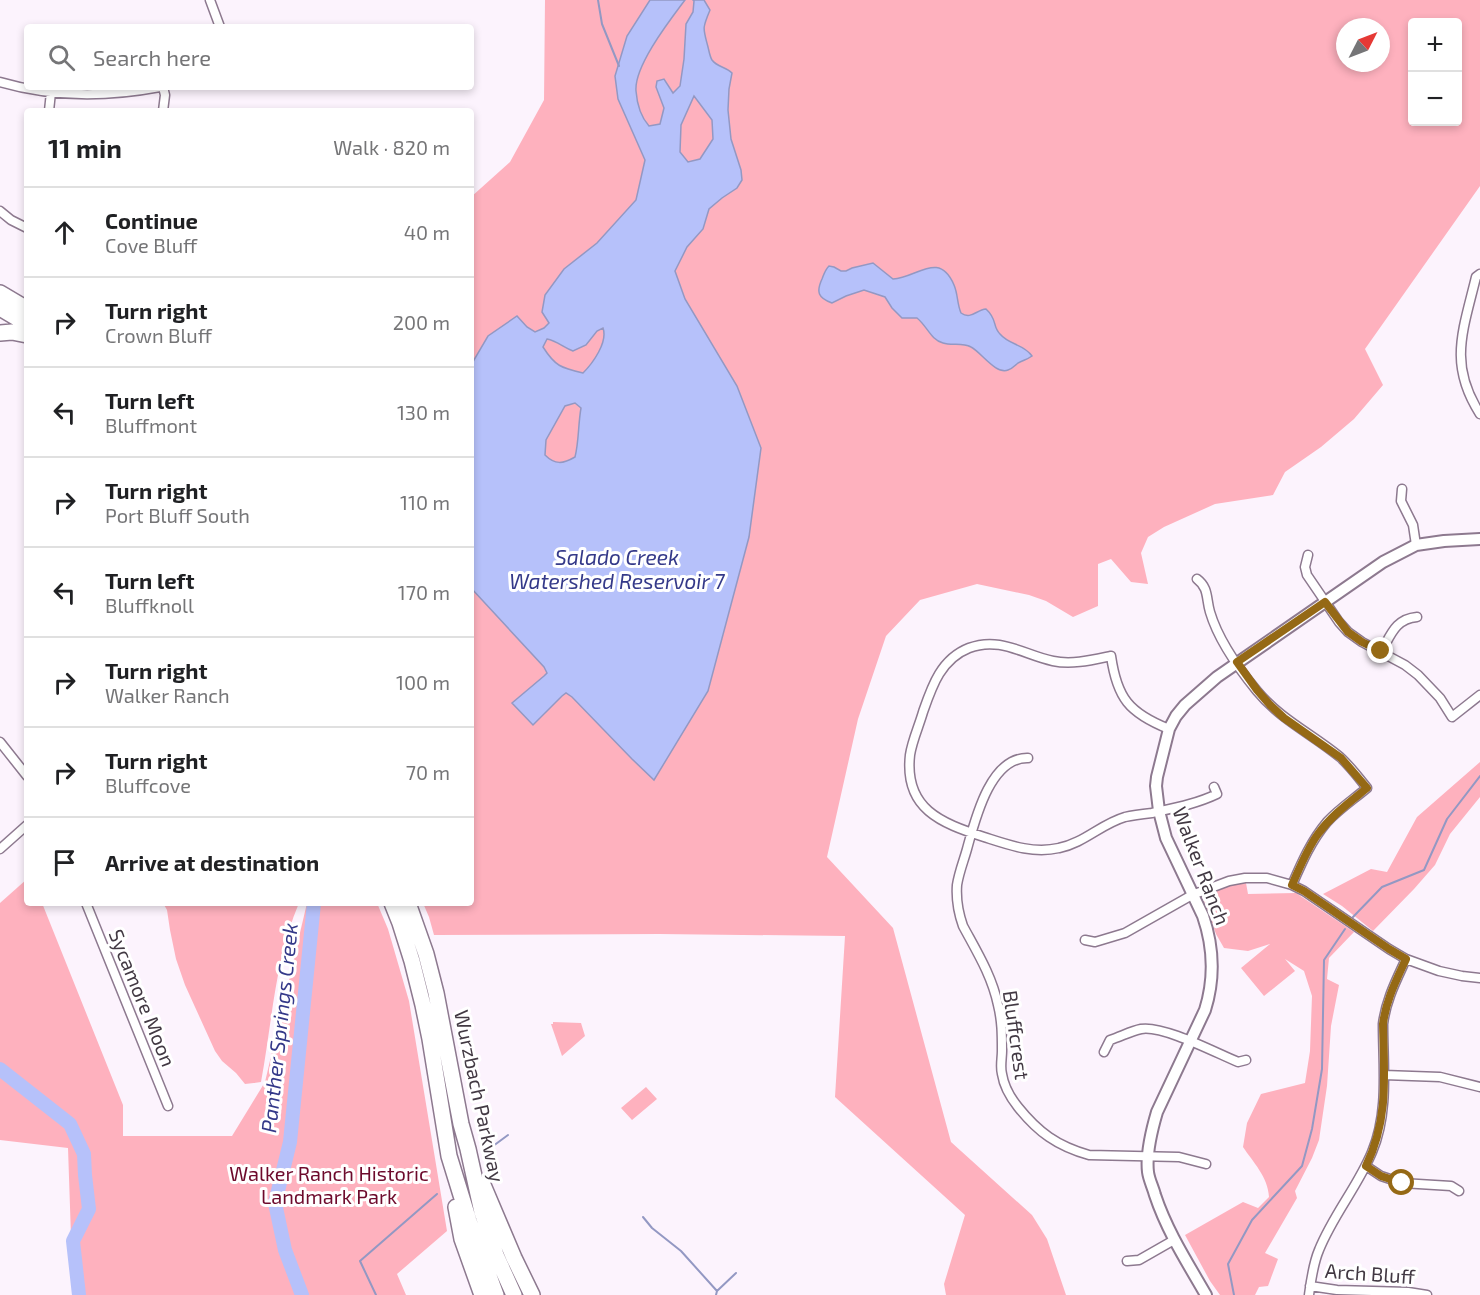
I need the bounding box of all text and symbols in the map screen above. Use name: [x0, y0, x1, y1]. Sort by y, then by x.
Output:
north arrow: [1336, 18, 1390, 72]
map controls: [1408, 18, 1462, 126]
button: +: [1408, 18, 1462, 72]
search box: [24, 24, 474, 90]
icon: search: [45, 41, 78, 74]
text: Search here: [93, 44, 211, 70]
button: −: [1408, 72, 1462, 126]
text: 11 min: [48, 132, 122, 163]
text: Walk · 820 m: [333, 135, 450, 159]
text: Continue: [105, 207, 198, 233]
icon: ahead: [48, 216, 81, 249]
text: 40 m: [404, 220, 450, 244]
text: Cove Bluff: [105, 233, 197, 257]
text: Turn right: [105, 297, 207, 323]
icon: right: [48, 306, 81, 339]
text: 200 m: [393, 310, 450, 334]
text: Crown Bluff: [105, 323, 212, 347]
text: Turn left: [105, 387, 194, 413]
icon: left: [48, 396, 81, 429]
text: 130 m: [397, 400, 450, 424]
text: Bluffmont: [105, 413, 197, 437]
text: Turn right: [105, 477, 207, 503]
icon: right: [48, 486, 81, 519]
text: 110 m: [400, 490, 450, 514]
text: Port Bluff South: [105, 503, 250, 527]
water label: Salado Creek Watershed Reservoir 7: [509, 544, 726, 593]
text: Turn left: [105, 567, 194, 593]
icon: left: [48, 576, 81, 609]
text: 170 m: [398, 580, 450, 604]
text: Bluffknoll: [105, 593, 194, 617]
route end: [1367, 637, 1393, 663]
text: Turn right: [105, 657, 207, 683]
icon: right: [48, 666, 81, 699]
text: 100 m: [396, 670, 450, 694]
text: Walker Ranch: [105, 683, 230, 707]
text: Turn right: [105, 747, 207, 773]
icon: right: [48, 756, 81, 789]
text: 70 m: [406, 760, 450, 784]
text: Bluffcove: [105, 773, 191, 797]
street label: Walker Ranch: [1168, 803, 1235, 928]
icon: arrive: [48, 846, 81, 879]
text: Arrive at destination: [105, 849, 319, 875]
water label: Panther Springs Creek: [255, 922, 302, 1134]
street label: Sycamore Moon: [104, 925, 181, 1070]
street label: Bluffcrest: [999, 989, 1035, 1081]
street label: Wurzbach Parkway: [450, 1007, 510, 1185]
park label: Walker Ranch Historic Landmark Park: [229, 1161, 429, 1208]
route start: [1388, 1169, 1414, 1195]
street label: Arch Bluff: [1324, 1258, 1417, 1288]

